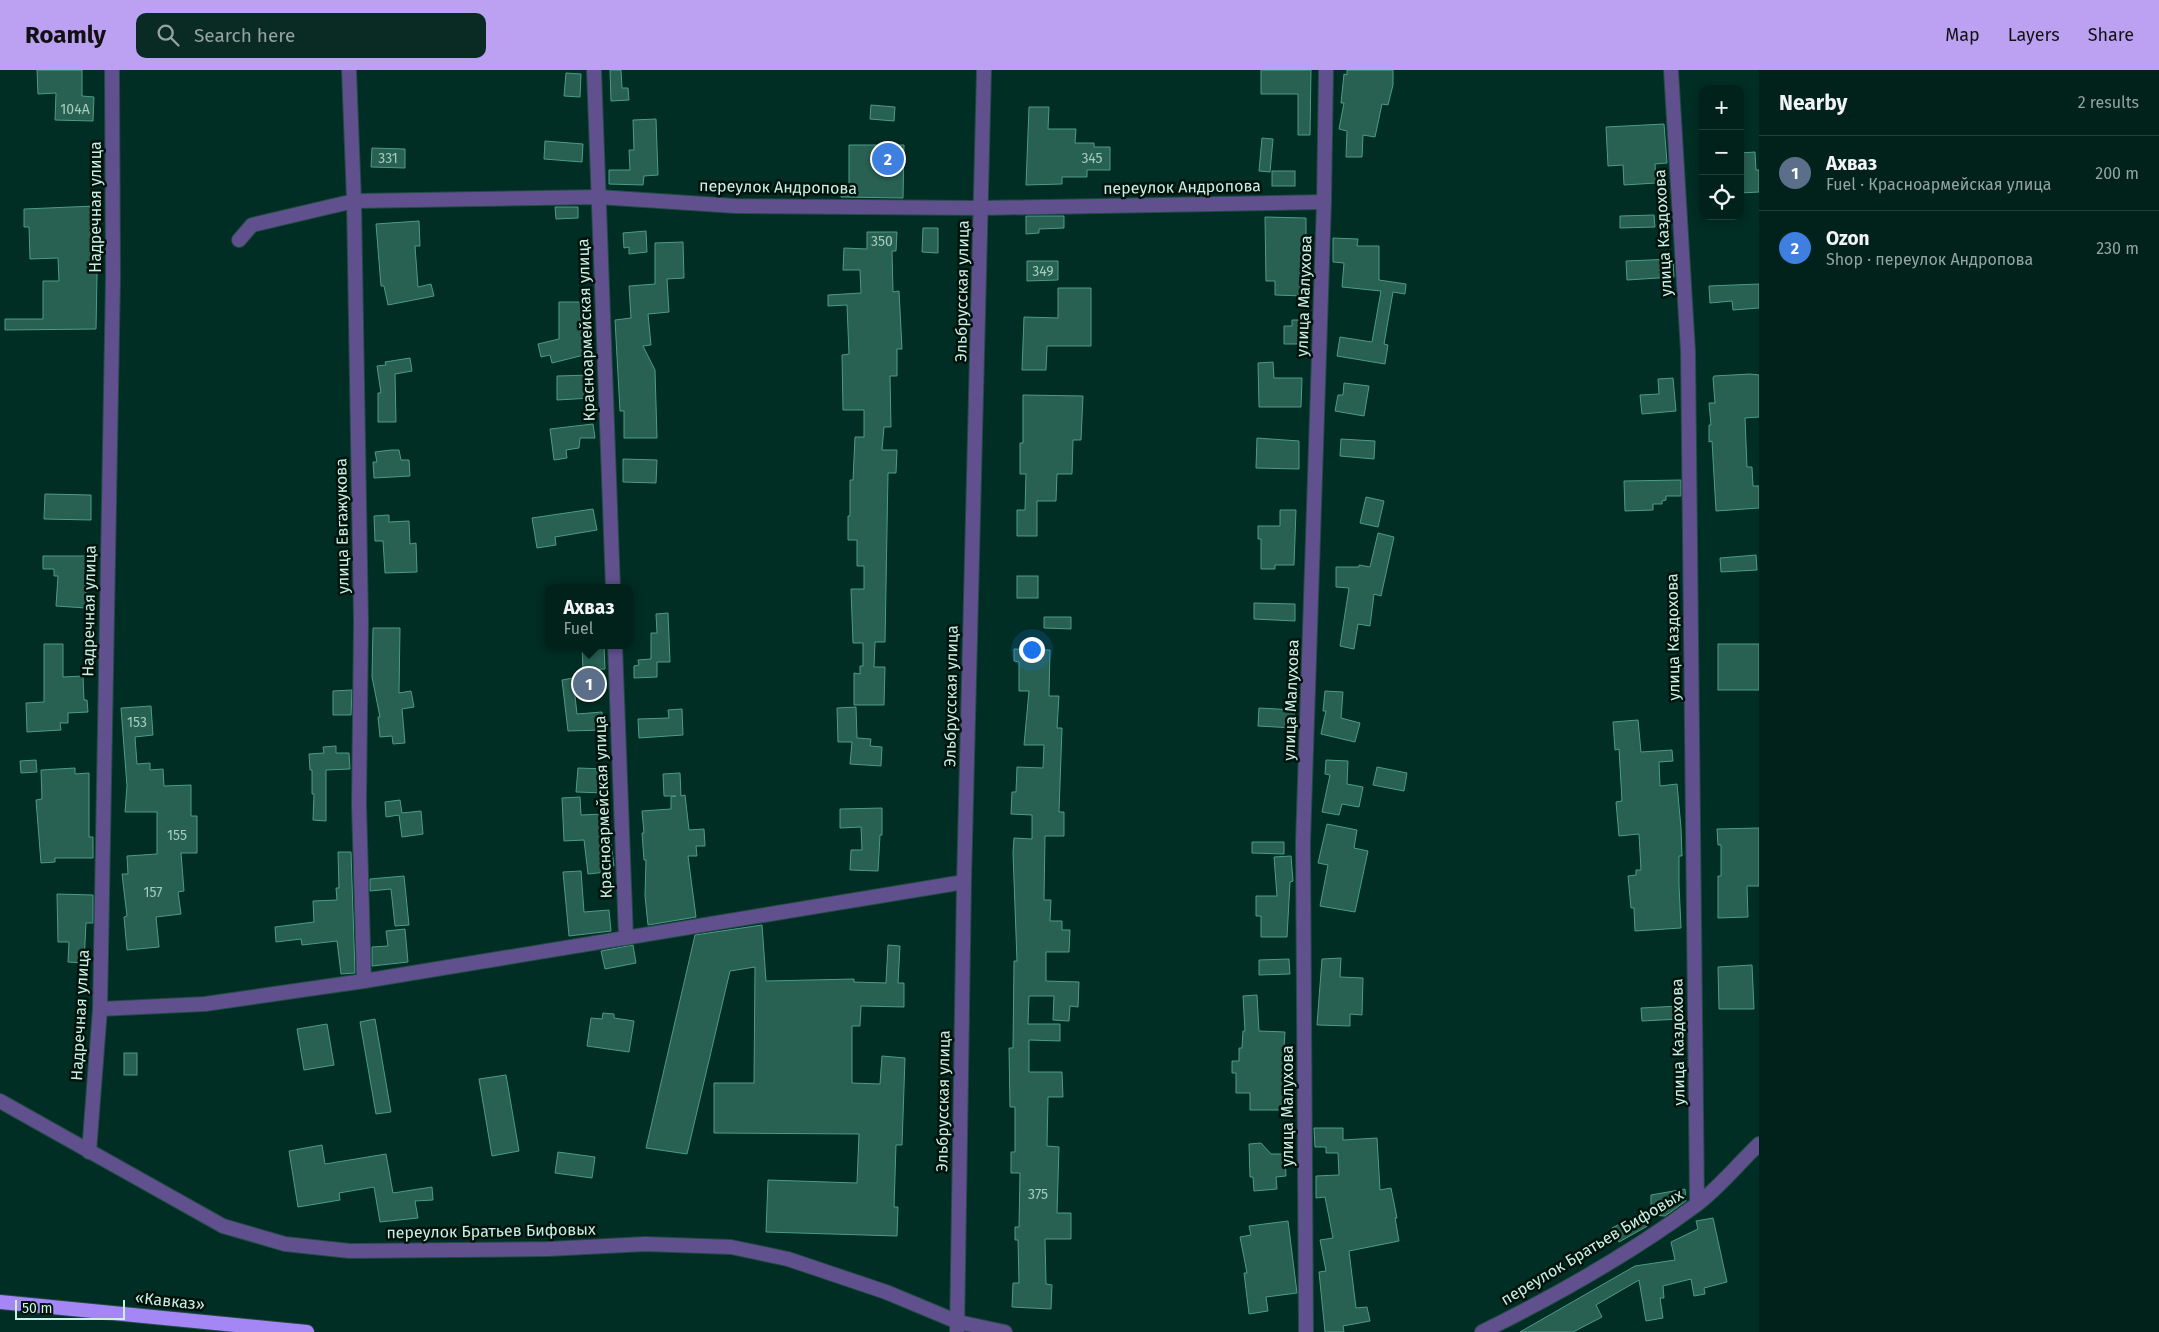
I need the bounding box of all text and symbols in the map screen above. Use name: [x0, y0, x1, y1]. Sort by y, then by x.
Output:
search box: [136, 13, 486, 58]
text: Roamly: [25, 21, 106, 49]
icon: search: [154, 21, 182, 49]
text: Search here: [194, 24, 295, 47]
text: Map: [1945, 24, 1980, 46]
text: Layers: [2008, 24, 2060, 46]
text: Share: [2088, 24, 2134, 46]
map controls: [1699, 85, 1744, 220]
button: +: [1699, 85, 1744, 130]
text: Nearby: [1779, 90, 1847, 116]
text: 2 results: [2078, 93, 2139, 112]
house number: 104А: [60, 101, 90, 118]
button: −: [1699, 130, 1744, 175]
pin: 2: [872, 140, 904, 178]
street label: Надречная улица: [86, 141, 105, 273]
house number: 331: [378, 150, 398, 167]
house number: 345: [1081, 150, 1103, 167]
text: Ахваз: [1826, 152, 1877, 175]
text: 1: [1791, 164, 1799, 183]
text: 200 m: [2095, 164, 2139, 183]
street label: улица Каздохова: [1650, 169, 1676, 297]
button: locate: [1699, 175, 1744, 220]
text: Fuel · Красноармейская улица: [1826, 175, 2051, 194]
street label: переулок Андропова: [699, 176, 857, 198]
street label: переулок Андропова: [1103, 176, 1261, 198]
street label: Эльбрусская улица: [951, 220, 973, 362]
text: Ozon: [1826, 227, 1870, 250]
house number: 350: [871, 233, 893, 250]
street label: улица Малухова: [1292, 235, 1316, 357]
street label: Красноармейская улица: [573, 238, 599, 422]
text: 2: [1791, 239, 1799, 258]
text: 230 m: [2096, 239, 2139, 258]
text: Shop · переулок Андропова: [1826, 250, 2033, 269]
house number: 349: [1032, 263, 1054, 280]
street label: улица Евгажукова: [331, 458, 353, 594]
street label: Надречная улица: [78, 545, 100, 677]
street label: улица Каздохова: [1662, 573, 1684, 701]
popup: [545, 584, 633, 649]
text: Ахваз: [563, 596, 615, 619]
text: Fuel: [563, 619, 593, 638]
street label: Эльбрусская улица: [940, 625, 962, 767]
your location: [1019, 637, 1045, 663]
street label: улица Малухова: [1279, 639, 1303, 761]
pin: 1: [573, 665, 605, 703]
house number: 153: [127, 714, 147, 731]
street label: Красноармейская улица: [590, 715, 616, 899]
house number: 155: [167, 827, 187, 844]
house number: 157: [144, 884, 162, 901]
street label: Надречная улица: [67, 949, 93, 1081]
street label: улица Каздохова: [1667, 978, 1689, 1106]
street label: Эльбрусская улица: [932, 1030, 954, 1172]
street label: улица Малухова: [1278, 1045, 1297, 1167]
street label: переулок Братьев Бифовых: [1497, 1185, 1687, 1309]
house number: 375: [1028, 1186, 1048, 1203]
street label: переулок Братьев Бифовых: [386, 1220, 596, 1242]
street label: «Кавказ»: [134, 1288, 206, 1314]
scale bar: [15, 1297, 125, 1320]
text: 50 m: [22, 1300, 53, 1317]

